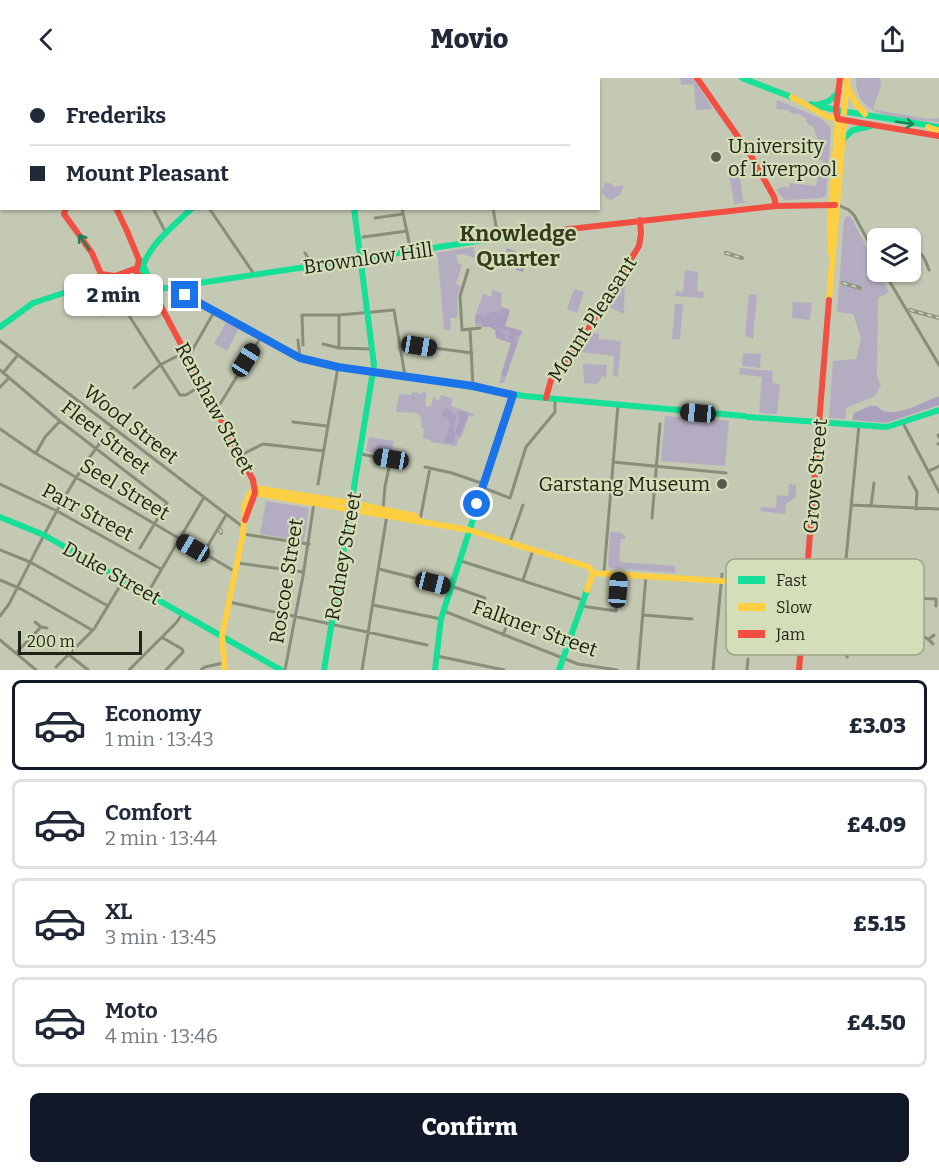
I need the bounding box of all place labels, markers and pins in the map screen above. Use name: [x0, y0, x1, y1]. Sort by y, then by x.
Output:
place label: University of Liverpool: [728, 134, 837, 181]
marker: University of Liverpool: [709, 150, 723, 164]
place label: Garstang Museum: [538, 472, 710, 496]
marker: Garstang Museum: [715, 477, 729, 491]

